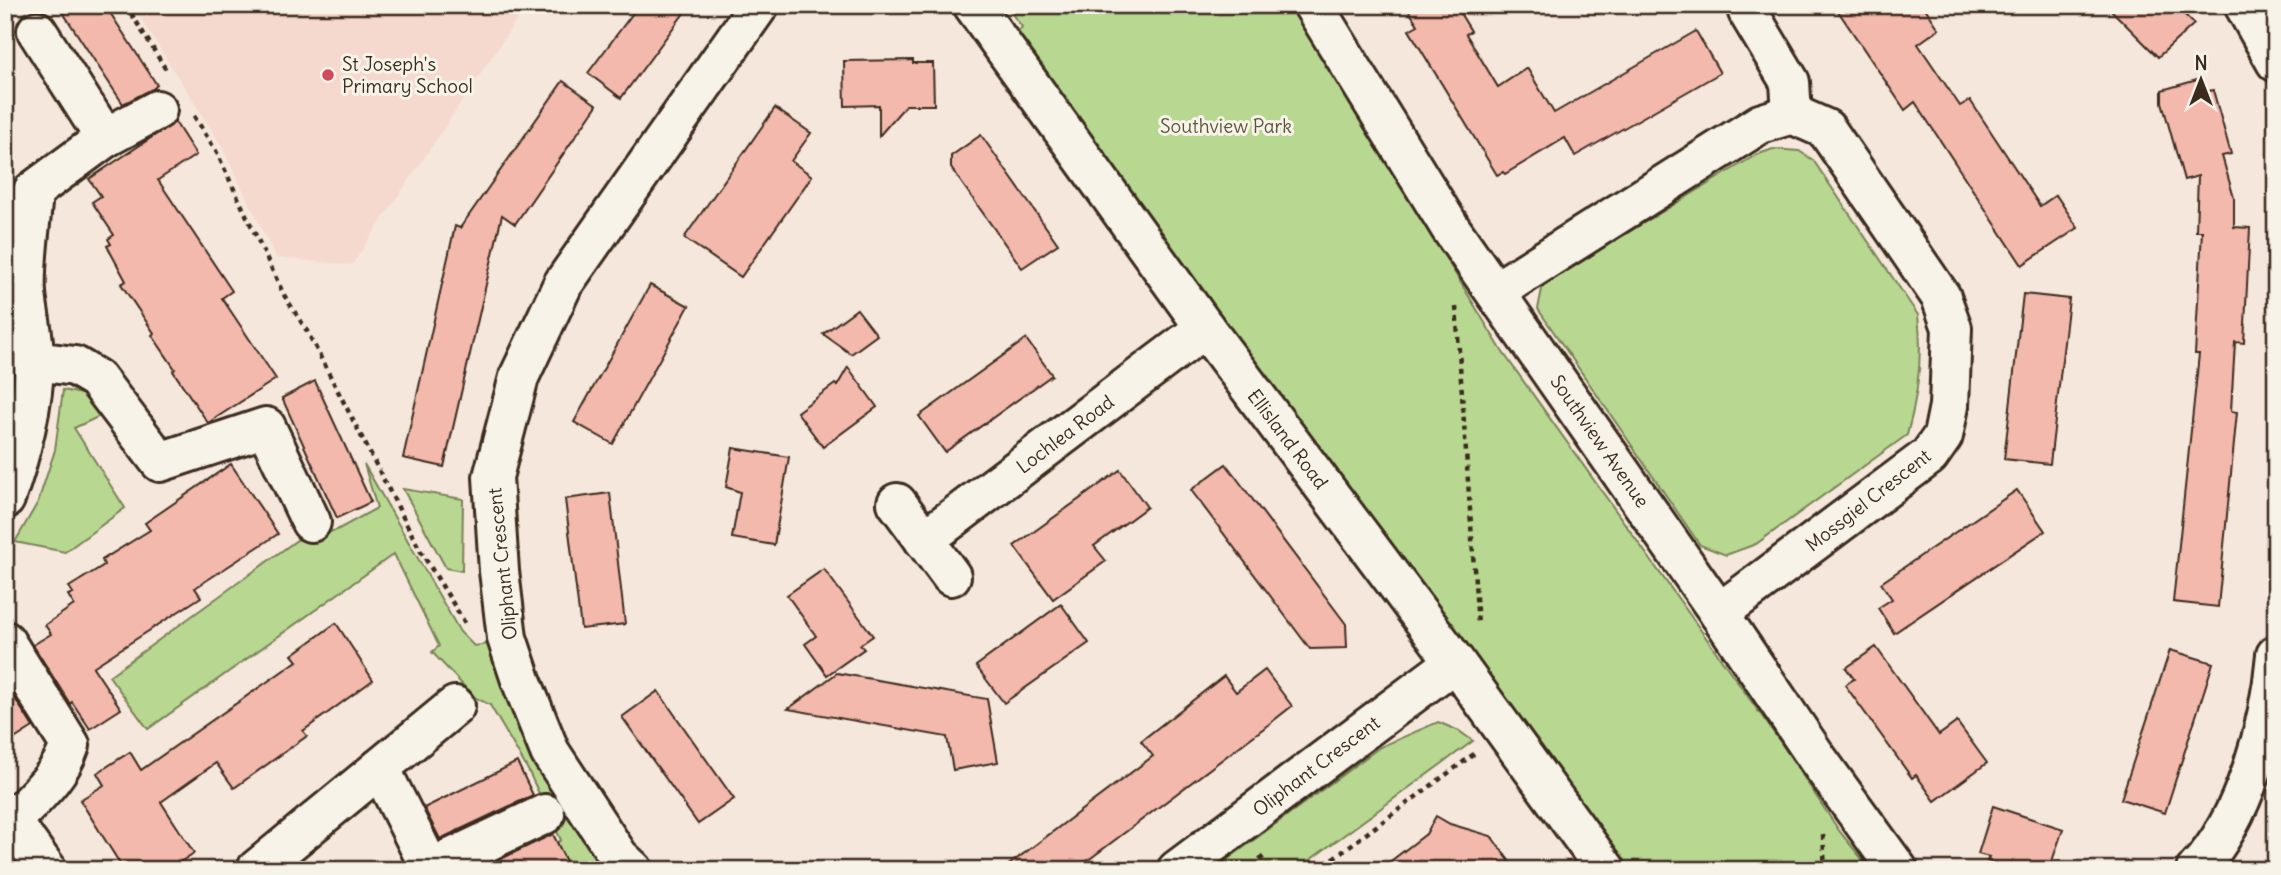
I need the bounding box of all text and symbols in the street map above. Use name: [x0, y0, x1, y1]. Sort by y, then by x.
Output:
north arrow: [2166, 46, 2236, 116]
text: N: [2194, 51, 2208, 75]
place label: St Joseph's Primary School: [342, 52, 473, 98]
marker: St Joseph's Primary School: [320, 67, 336, 83]
park label: Southview Park: [1160, 114, 1292, 138]
street label: Southview Avenue: [1545, 370, 1655, 512]
street label: Ellisland Road: [1243, 384, 1333, 494]
street label: Lochlea Road: [1012, 390, 1118, 478]
street label: Mossgiel Crescent: [1801, 444, 1935, 556]
street label: Oliphant Crescent: [482, 487, 522, 641]
street label: Oliphant Crescent: [1248, 710, 1384, 822]

